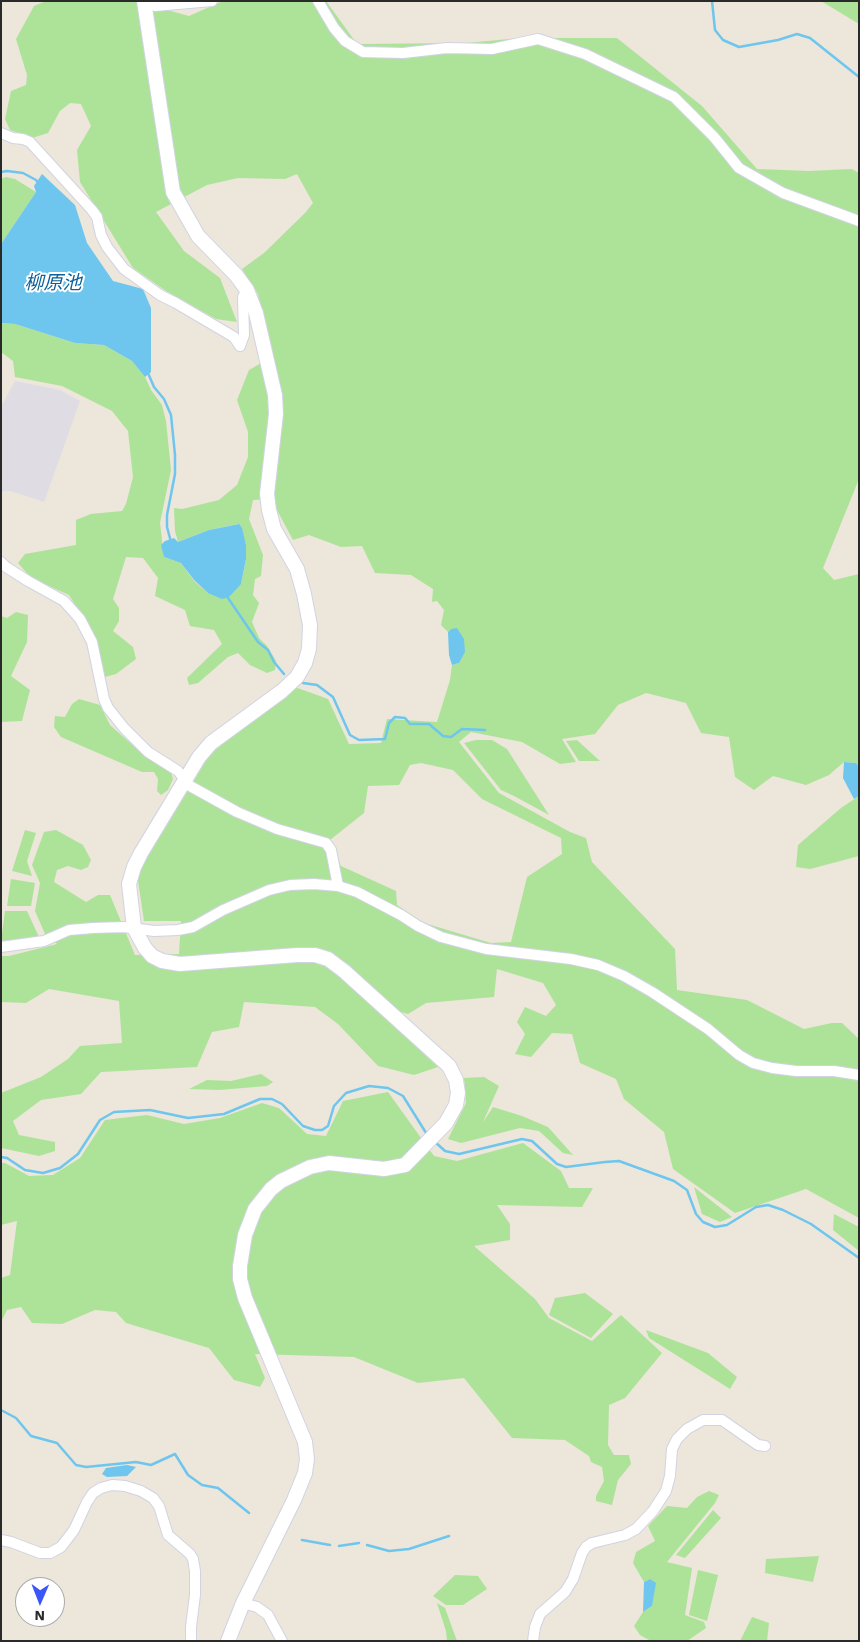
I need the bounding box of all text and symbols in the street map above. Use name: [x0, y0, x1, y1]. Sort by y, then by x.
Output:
water label: 柳原池: [25, 272, 81, 294]
north arrow: [15, 1577, 65, 1627]
text: N: [34, 1608, 45, 1624]

